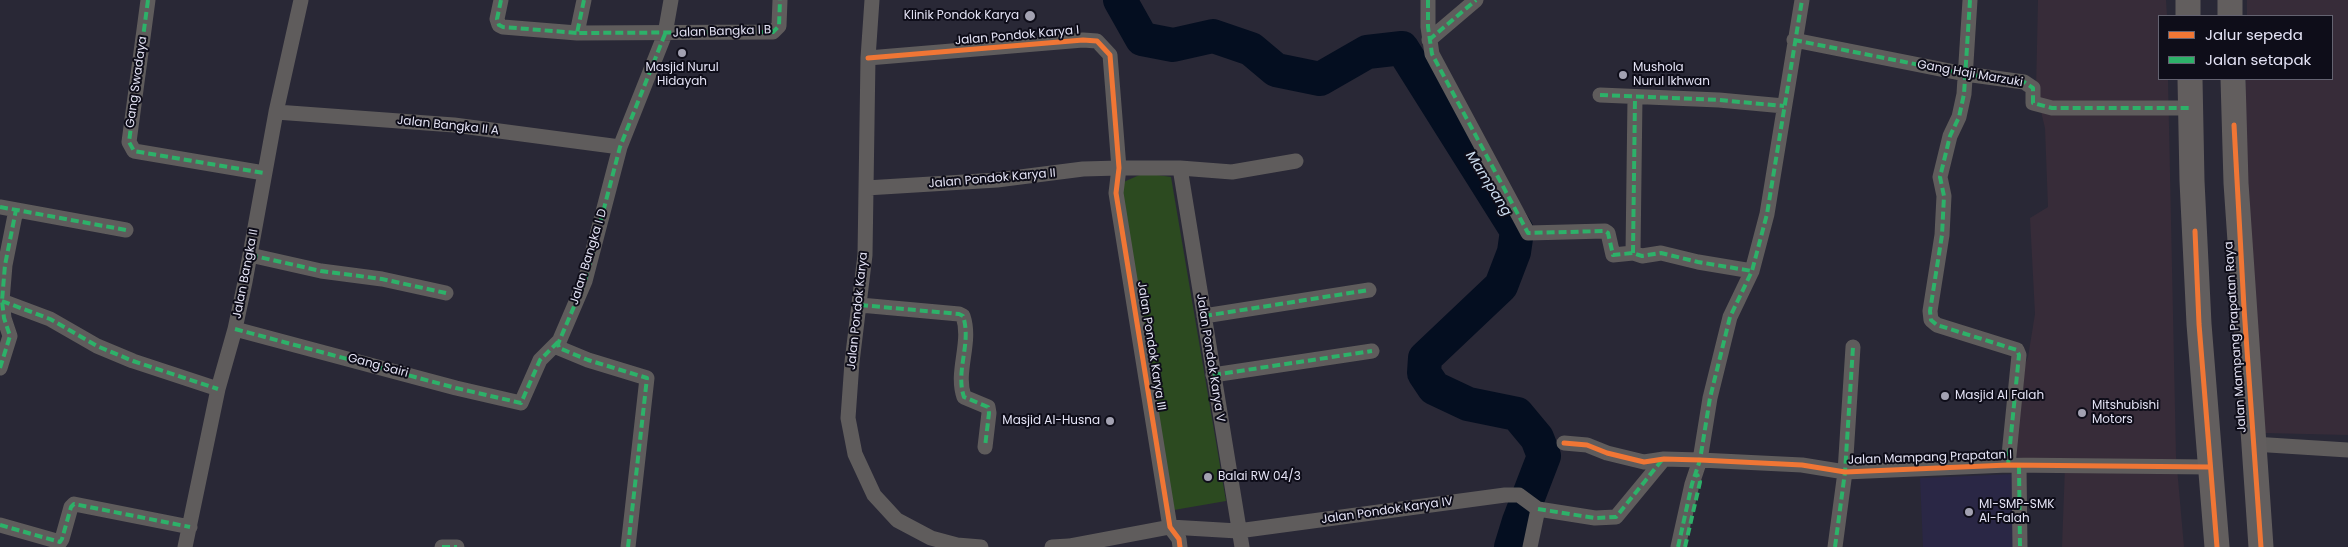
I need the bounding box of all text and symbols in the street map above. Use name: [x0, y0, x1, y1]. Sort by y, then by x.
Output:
place label: Klinik Pondok Karya: [904, 9, 1019, 23]
marker: Klinik Pondok Karya: [1023, 9, 1037, 23]
legend: [2158, 15, 2333, 80]
street label: Jalan Bangka I B: [672, 23, 772, 41]
street label: Jalan Pondok Karya I: [954, 23, 1080, 49]
text: Jalur sepeda: [2205, 24, 2303, 45]
street label: Gang Swadaya: [123, 35, 151, 129]
marker: Masjid Nurul Hidayah: [676, 47, 688, 59]
text: Jalan setapak: [2205, 49, 2311, 70]
street label: Gang Haji Marzuki: [1916, 58, 2024, 90]
place label: Masjid Nurul Hidayah: [645, 61, 719, 89]
place label: Mushola Nurul Ikhwan: [1633, 61, 1710, 89]
marker: Mushola Nurul Ikhwan: [1617, 69, 1629, 81]
street label: Jalan Bangka II A: [396, 113, 500, 139]
water label: Mampang: [1461, 148, 1515, 220]
street label: Jalan Pondok Karya II: [928, 166, 1056, 192]
street label: Jalan Bangka I D: [568, 207, 610, 307]
street label: Jalan Bangka II: [230, 228, 262, 320]
street label: Jalan Mampang Prapatan Raya: [2222, 241, 2250, 433]
street label: Jalan Pondok Karya: [845, 251, 871, 371]
street label: Jalan Pondok Karya III: [1134, 280, 1168, 412]
street label: Jalan Pondok Karya V: [1193, 293, 1227, 423]
street label: Gang Sairi: [346, 351, 410, 381]
place label: Masjid Al Falah: [1955, 389, 2044, 403]
marker: Masjid Al Falah: [1939, 390, 1951, 402]
place label: Mitshubishi Motors: [2092, 399, 2159, 427]
marker: Mitshubishi Motors: [2076, 407, 2088, 419]
place label: Masjid Al-Husna: [1002, 414, 1100, 428]
marker: Masjid Al-Husna: [1104, 415, 1116, 427]
street label: Jalan Mampang Prapatan I: [1848, 448, 2012, 468]
place label: Balai RW 04/3: [1218, 470, 1301, 484]
marker: Balai RW 04/3: [1202, 471, 1214, 483]
street label: Jalan Pondok Karya IV: [1320, 495, 1454, 527]
place label: MI-SMP-SMK Al-Falah: [1979, 498, 2054, 526]
marker: MI-SMP-SMK Al-Falah: [1963, 506, 1975, 518]

